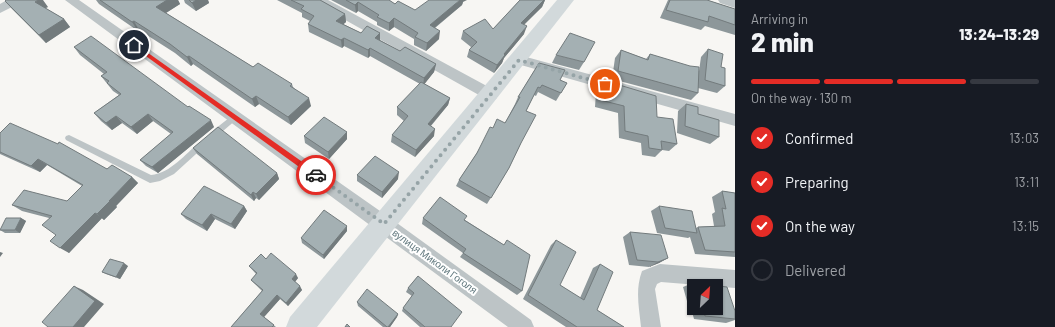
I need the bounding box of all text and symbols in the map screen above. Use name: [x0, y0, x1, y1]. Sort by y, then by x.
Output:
text: Arriving in: [751, 11, 808, 27]
text: 13:24–13:29: [959, 25, 1039, 43]
text: 2 min: [751, 26, 814, 57]
pin: [117, 28, 151, 62]
icon: home: [123, 34, 145, 56]
pin: [588, 67, 622, 101]
icon: bag: [594, 73, 616, 95]
text: On the way · 130 m: [751, 90, 852, 106]
icon: check: [751, 127, 773, 149]
text: Confirmed: [785, 129, 853, 147]
text: 13:03: [1009, 130, 1039, 146]
courier: [296, 155, 336, 195]
icon: car: [305, 164, 327, 186]
icon: check: [751, 171, 773, 193]
text: Preparing: [785, 173, 849, 191]
text: 13:11: [1014, 174, 1039, 190]
icon: check: [751, 215, 773, 237]
text: On the way: [785, 217, 855, 235]
text: 13:15: [1012, 218, 1039, 234]
street label: вулиця Миколи Гоголя: [390, 226, 480, 296]
text: Delivered: [785, 261, 846, 279]
north arrow: [687, 279, 723, 315]
map controls: [687, 279, 723, 315]

